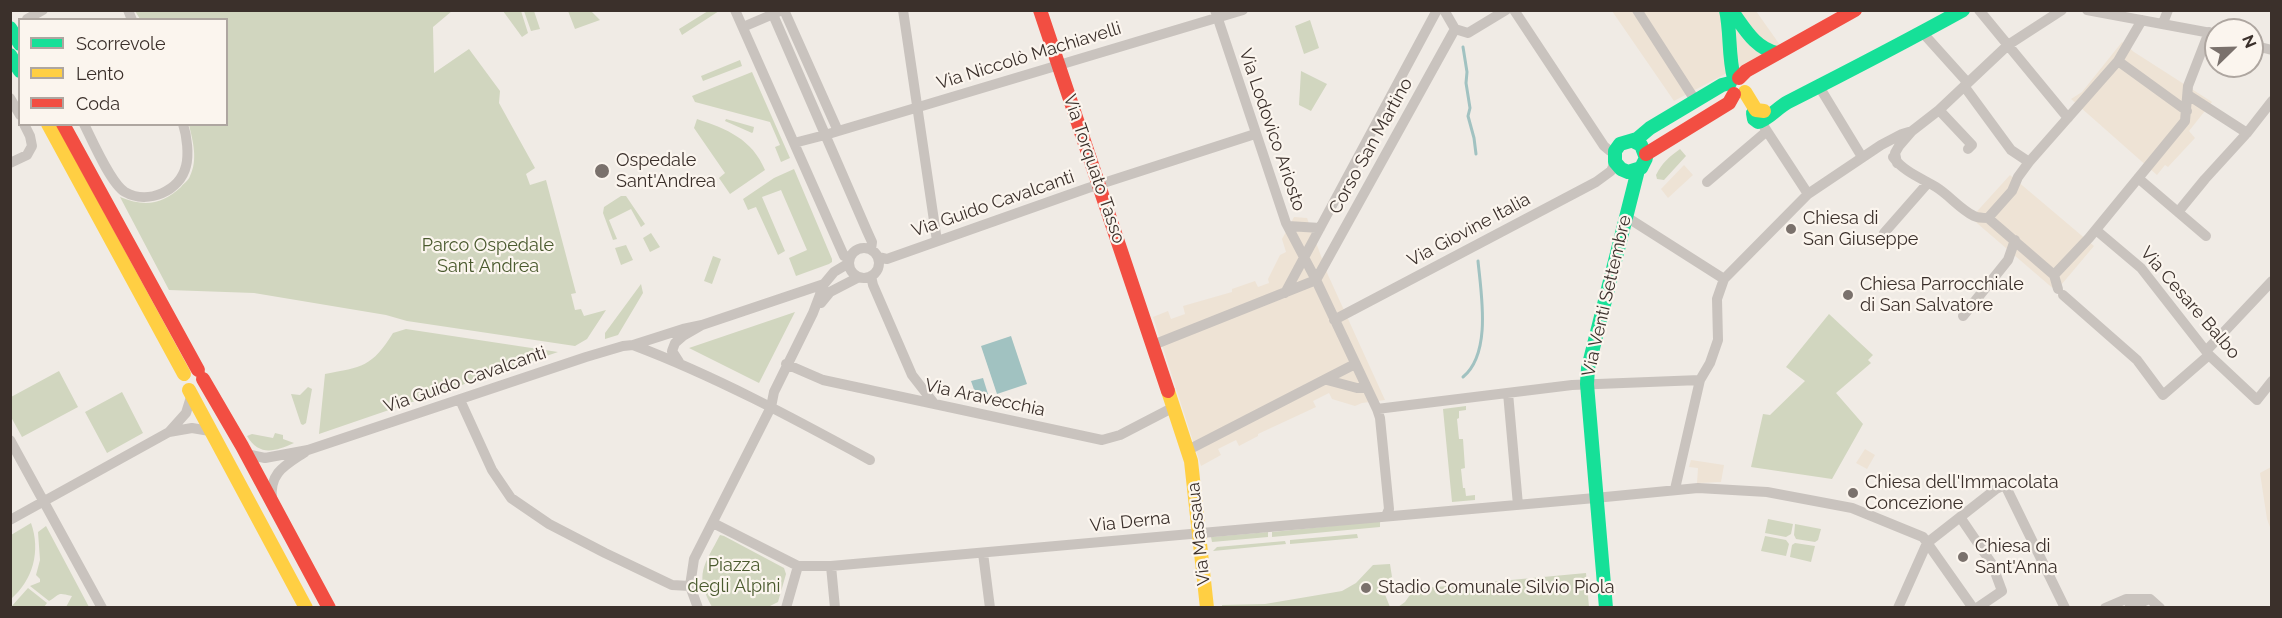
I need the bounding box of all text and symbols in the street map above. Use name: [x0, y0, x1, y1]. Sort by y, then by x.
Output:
legend: [18, 18, 228, 126]
street label: Via Niccolò Machiavelli: [934, 18, 1124, 94]
north arrow: [2204, 18, 2264, 78]
text: N: [2238, 32, 2260, 51]
text: Scorrevole: [76, 33, 166, 54]
street label: Via Lodovico Ariosto: [1234, 46, 1310, 214]
text: Lento: [76, 63, 124, 84]
street label: Corso San Martino: [1325, 74, 1417, 218]
street label: Via Torquato Tasso: [1058, 92, 1130, 246]
text: Coda: [76, 93, 120, 114]
place label: Ospedale Sant'Andrea: [616, 150, 716, 192]
marker: Ospedale Sant'Andrea: [593, 162, 611, 180]
street label: Via Guido Cavalcanti: [909, 166, 1077, 242]
street label: Via Giovine Italia: [1404, 189, 1534, 271]
place label: Chiesa di San Giuseppe: [1803, 208, 1918, 250]
street label: Via Venti Settembre: [1578, 213, 1636, 379]
marker: Chiesa di San Giuseppe: [1784, 222, 1798, 236]
park label: Parco Ospedale Sant Andrea: [422, 235, 554, 278]
street label: Via Cesare Balbo: [2135, 242, 2245, 364]
place label: Chiesa Parrocchiale di San Salvatore: [1860, 274, 2024, 316]
marker: Chiesa Parrocchiale di San Salvatore: [1841, 288, 1855, 302]
street label: Via Guido Cavalcanti: [381, 342, 549, 418]
street label: Via Aravecchia: [923, 375, 1047, 421]
place label: Chiesa dell'Immacolata Concezione: [1865, 472, 2059, 514]
street label: Via Massaua: [1183, 481, 1215, 587]
marker: Chiesa dell'Immacolata Concezione: [1846, 486, 1860, 500]
street label: Via Derna: [1089, 507, 1171, 537]
place label: Chiesa di Sant'Anna: [1975, 536, 2058, 578]
marker: Chiesa di Sant'Anna: [1956, 550, 1970, 564]
park label: Piazza degli Alpini: [688, 555, 780, 598]
place label: Stadio Comunale Silvio Piola: [1378, 577, 1614, 599]
marker: Stadio Comunale Silvio Piola: [1359, 581, 1373, 595]

